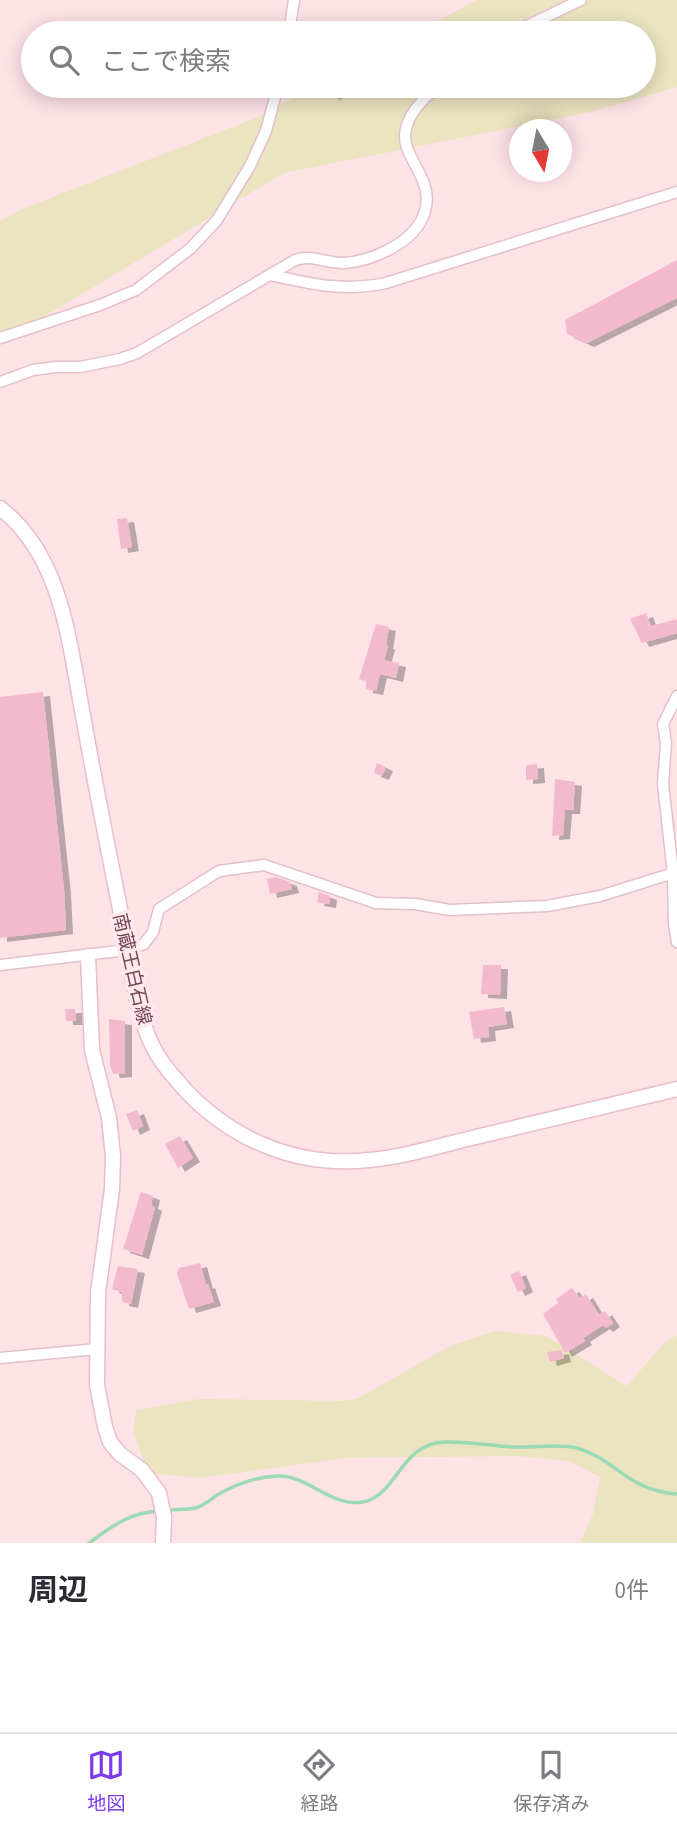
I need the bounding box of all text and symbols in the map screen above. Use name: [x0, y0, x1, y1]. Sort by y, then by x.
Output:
search box: [21, 21, 656, 98]
icon: search: [45, 41, 83, 79]
text: ここで検索: [101, 43, 231, 80]
north arrow: [509, 119, 572, 182]
street label: 南蔵王白石線: [106, 911, 158, 1028]
text: 周辺: [28, 1569, 88, 1612]
text: 0件: [615, 1574, 649, 1607]
tab: 地図: [87, 1746, 126, 1818]
tab: 経路: [300, 1746, 339, 1818]
tab: 保存済み: [513, 1746, 590, 1818]

